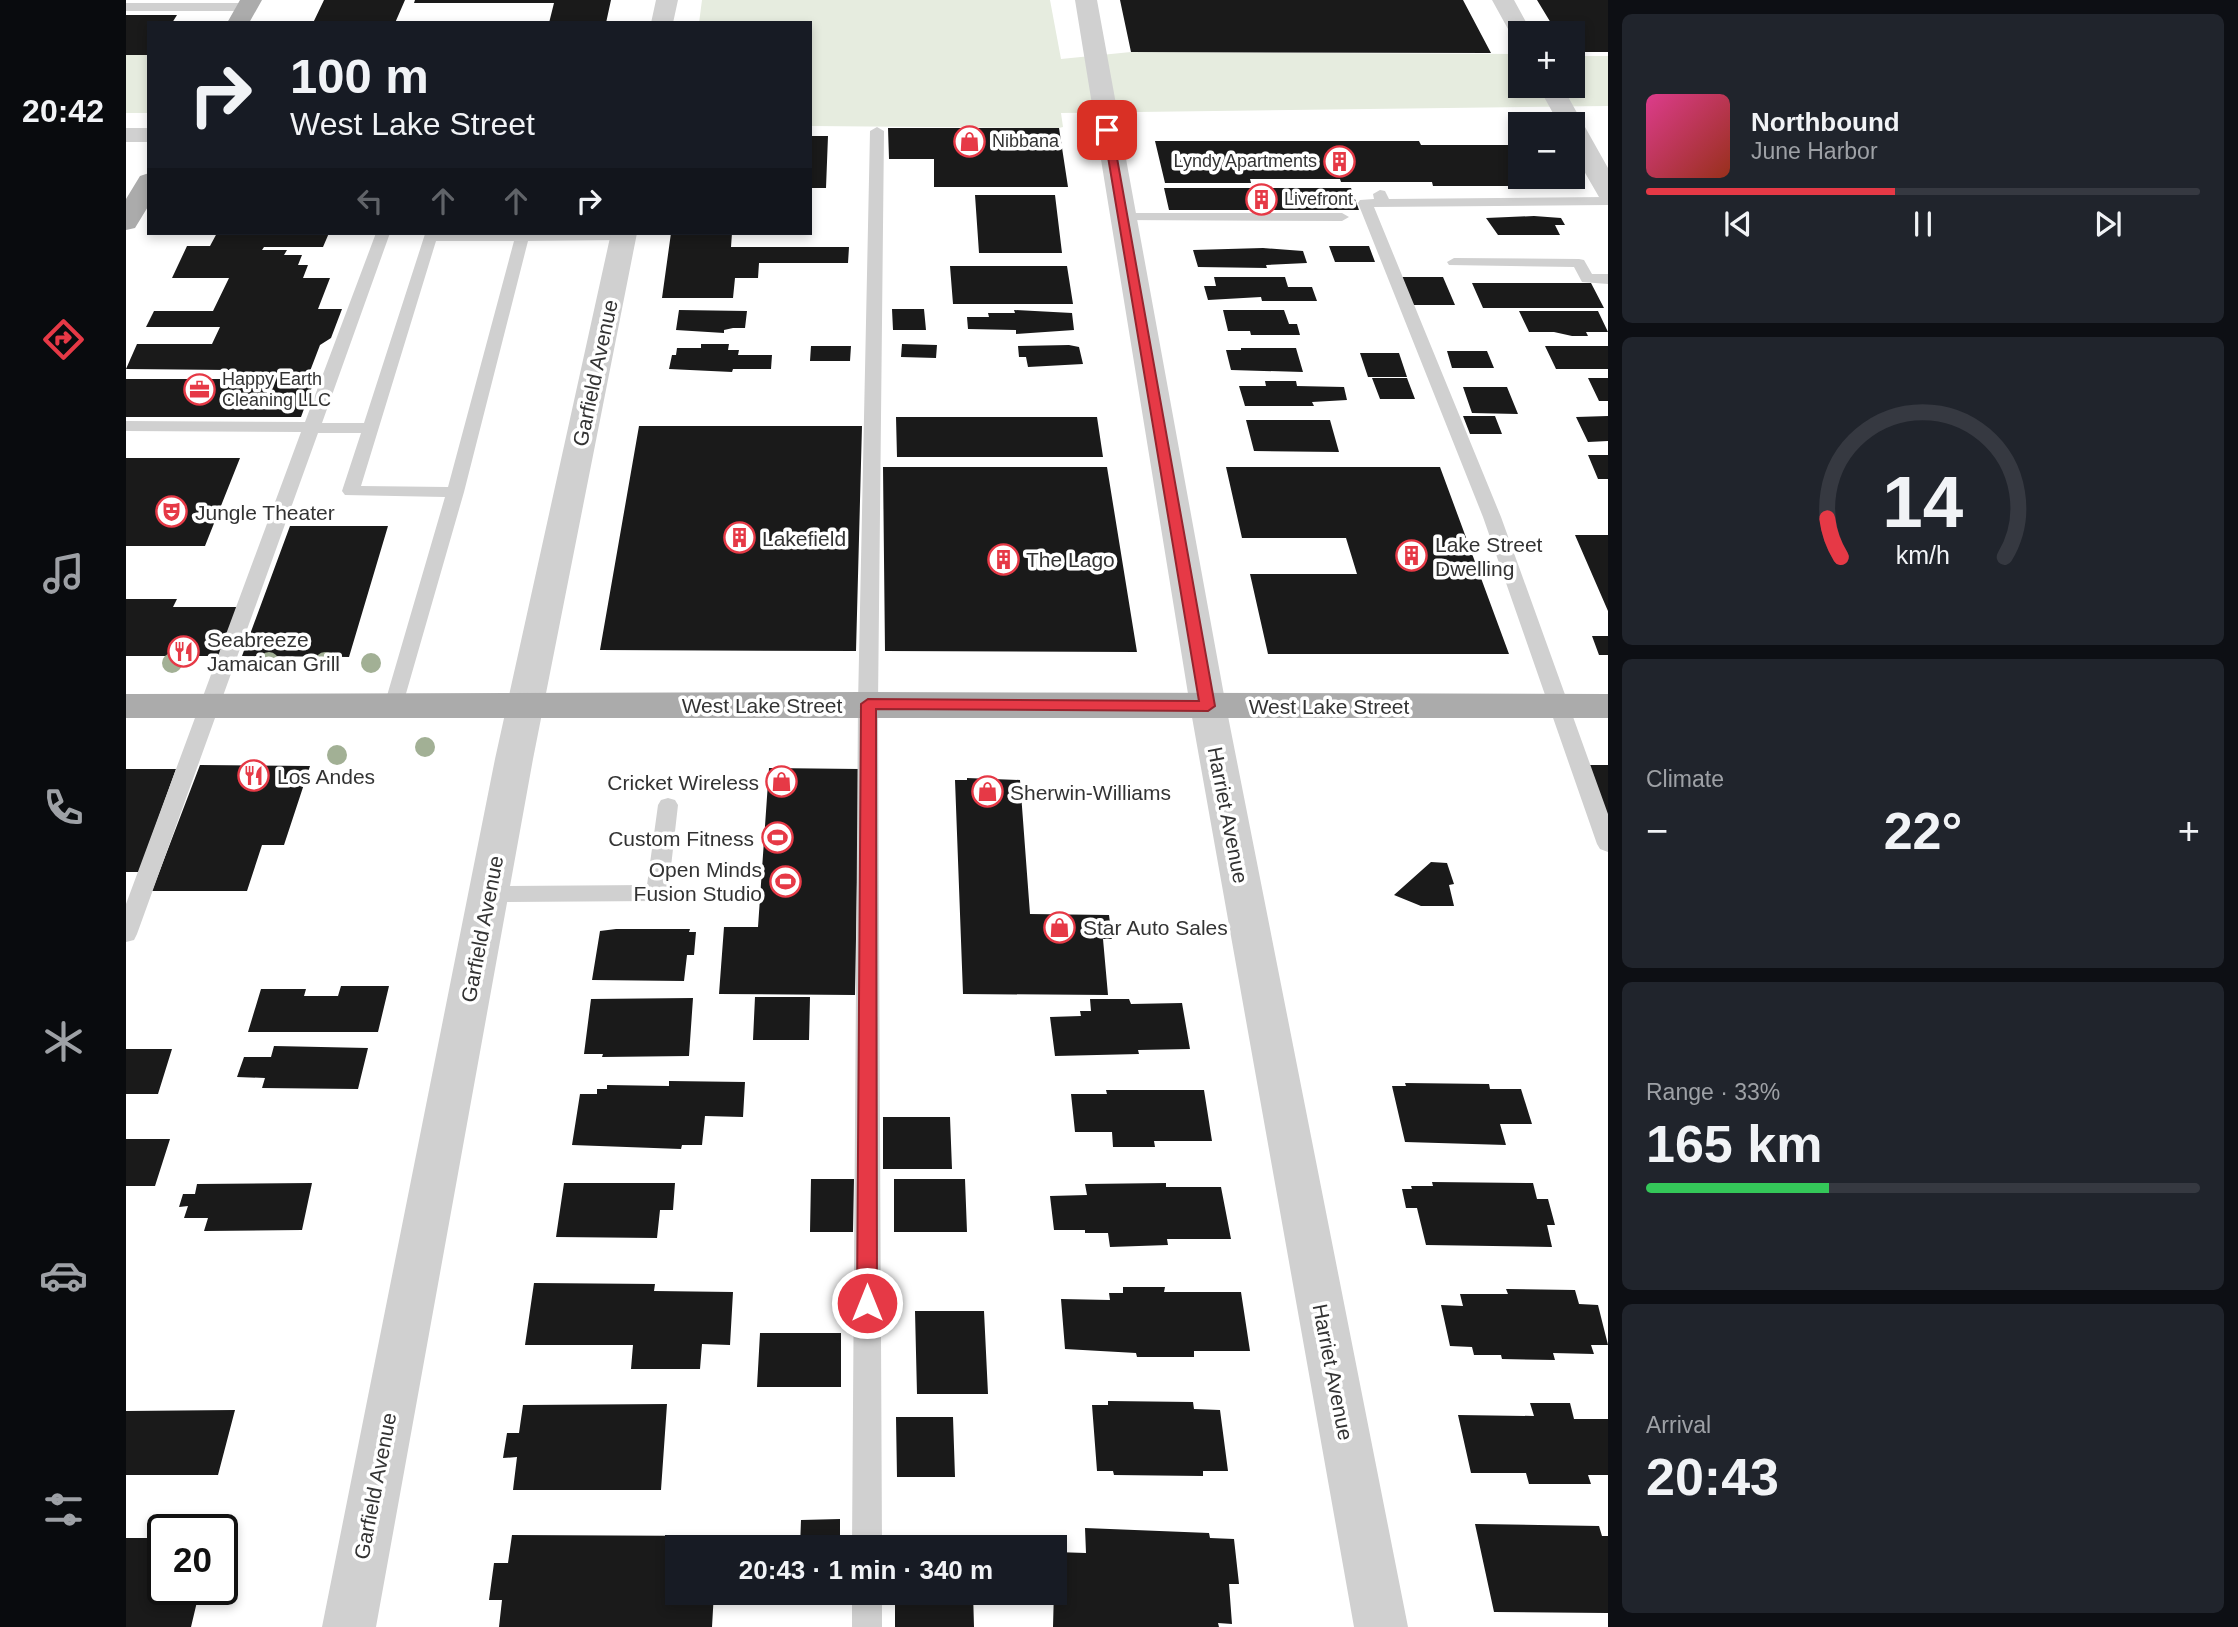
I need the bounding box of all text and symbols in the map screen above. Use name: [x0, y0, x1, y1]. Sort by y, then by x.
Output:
map controls: [1508, 21, 1585, 189]
button: +: [1508, 21, 1585, 98]
icon: right: [175, 49, 266, 140]
text: 100 m: [290, 49, 429, 103]
text: 20:42: [22, 93, 104, 129]
pin: [1077, 100, 1137, 160]
text: West Lake Street: [290, 106, 535, 142]
text: Northbound: [1751, 107, 1900, 137]
icon: arrive: [1088, 111, 1126, 149]
button: −: [1508, 112, 1585, 189]
shop icon: Nibbana: [952, 124, 986, 158]
place label: Nibbana: [992, 131, 1060, 151]
text: June Harbor: [1751, 138, 1878, 164]
building icon: Lyndy Apartments: [1323, 144, 1357, 178]
place label: Lyndy Apartments: [1174, 151, 1317, 171]
icon: left: [351, 182, 389, 220]
icon: ahead: [424, 182, 462, 220]
icon: ahead: [497, 182, 535, 220]
icon: right: [570, 182, 608, 220]
building icon: Livefront: [1244, 182, 1278, 216]
place label: Livefront: [1284, 189, 1353, 209]
icon: previous: [1719, 205, 1757, 243]
icon: pause: [1904, 205, 1942, 243]
icon: next: [2089, 205, 2127, 243]
street label: Garfield Avenue: [568, 298, 622, 448]
icon: directions: [39, 315, 88, 364]
place label: Happy Earth Cleaning LLC: [222, 369, 331, 410]
office icon: Happy Earth Cleaning LLC: [182, 372, 216, 406]
text: 14: [1883, 461, 1964, 542]
theatre icon: Jungle Theater: [155, 495, 189, 529]
place label: Jungle Theater: [195, 501, 335, 524]
building icon: Lakefield: [722, 521, 756, 555]
place label: Lakefield: [762, 527, 846, 550]
place label: Lake Street Dwelling: [1435, 533, 1543, 580]
building icon: Lake Street Dwelling: [1395, 539, 1429, 573]
text: km/h: [1896, 541, 1950, 569]
building icon: The Lago: [986, 542, 1020, 576]
place label: The Lago: [1026, 548, 1115, 571]
icon: music: [39, 549, 88, 598]
place label: Seabreeze Jamaican Grill: [207, 628, 340, 675]
restaurant icon: Seabreeze Jamaican Grill: [167, 634, 201, 668]
street label: West Lake Street: [682, 694, 843, 717]
street label: West Lake Street: [1249, 695, 1410, 718]
street label: Harriet Avenue: [1203, 745, 1253, 885]
restaurant icon: Los Andes: [237, 759, 271, 793]
place label: Los Andes: [277, 765, 375, 788]
shop icon: Cricket Wireless: [765, 765, 799, 799]
text: Climate: [1646, 766, 1724, 792]
place label: Cricket Wireless: [607, 771, 759, 794]
shop icon: Sherwin-Williams: [970, 775, 1004, 809]
place label: Sherwin-Williams: [1010, 781, 1171, 804]
icon: phone: [39, 783, 88, 832]
text: 22°: [1884, 802, 1962, 860]
text: −: [1646, 810, 1668, 852]
text: +: [2178, 810, 2200, 852]
sports icon: Custom Fitness: [760, 821, 794, 855]
place label: Custom Fitness: [608, 827, 754, 850]
street label: Garfield Avenue: [456, 854, 508, 1004]
place label: Open Minds Fusion Studio: [634, 858, 762, 905]
sports icon: Open Minds Fusion Studio: [768, 864, 802, 898]
shop icon: Star Auto Sales: [1043, 910, 1077, 944]
place label: Star Auto Sales: [1083, 916, 1228, 939]
icon: climate: [39, 1017, 88, 1066]
text: Range · 33%: [1646, 1079, 1780, 1105]
text: 165 km: [1646, 1115, 1822, 1173]
icon: car: [39, 1251, 88, 1300]
position arrow: [830, 1266, 904, 1340]
street label: Harriet Avenue: [1308, 1302, 1358, 1442]
street label: Garfield Avenue: [349, 1411, 401, 1561]
text: Arrival: [1646, 1412, 1711, 1438]
text: 20:43: [1646, 1448, 1779, 1506]
icon: filters: [39, 1485, 88, 1534]
speed limit sign: 20: [147, 1514, 238, 1605]
text: 20:43 · 1 min · 340 m: [739, 1555, 993, 1585]

